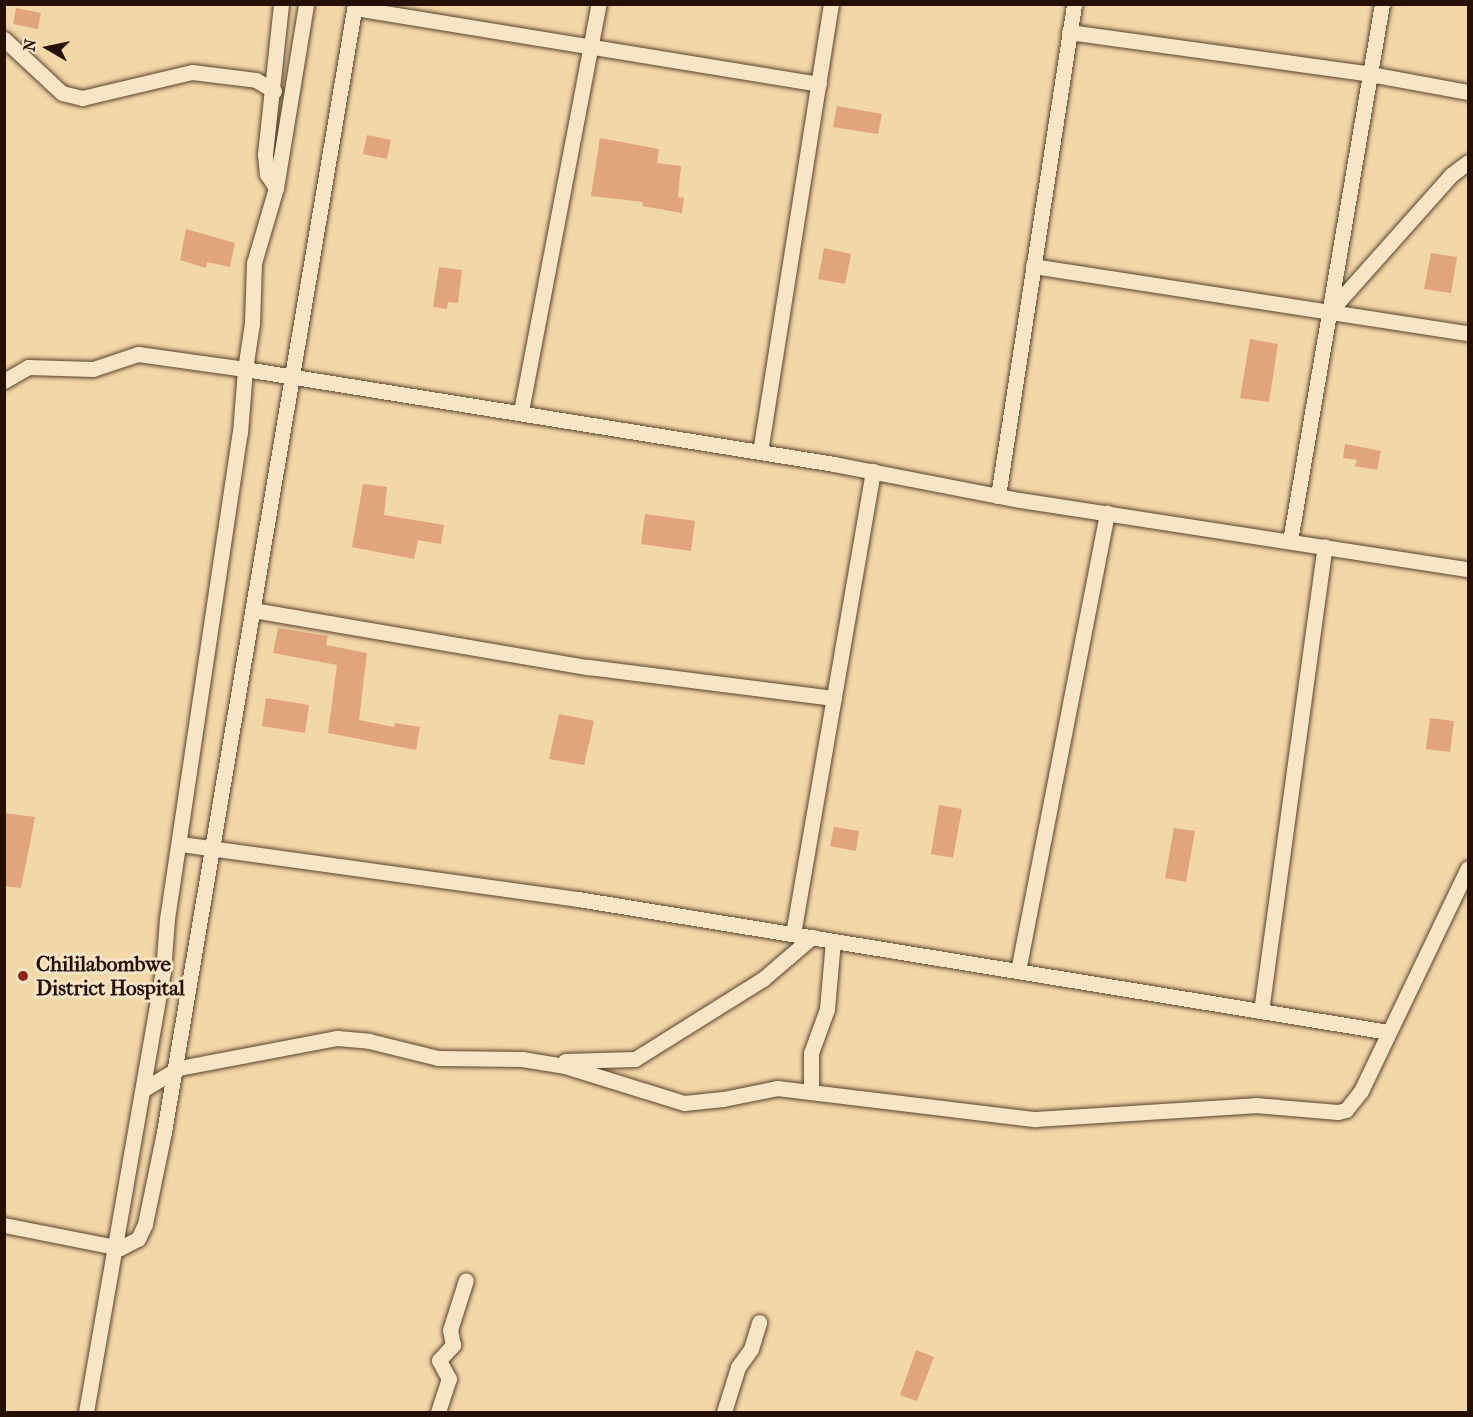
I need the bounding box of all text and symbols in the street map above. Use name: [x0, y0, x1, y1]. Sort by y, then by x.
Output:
north arrow: [18, 18, 78, 78]
text: N: [19, 38, 40, 53]
place label: Chililabombwe District Hospital: [36, 951, 185, 1001]
marker: Chililabombwe District Hospital: [14, 967, 32, 985]

